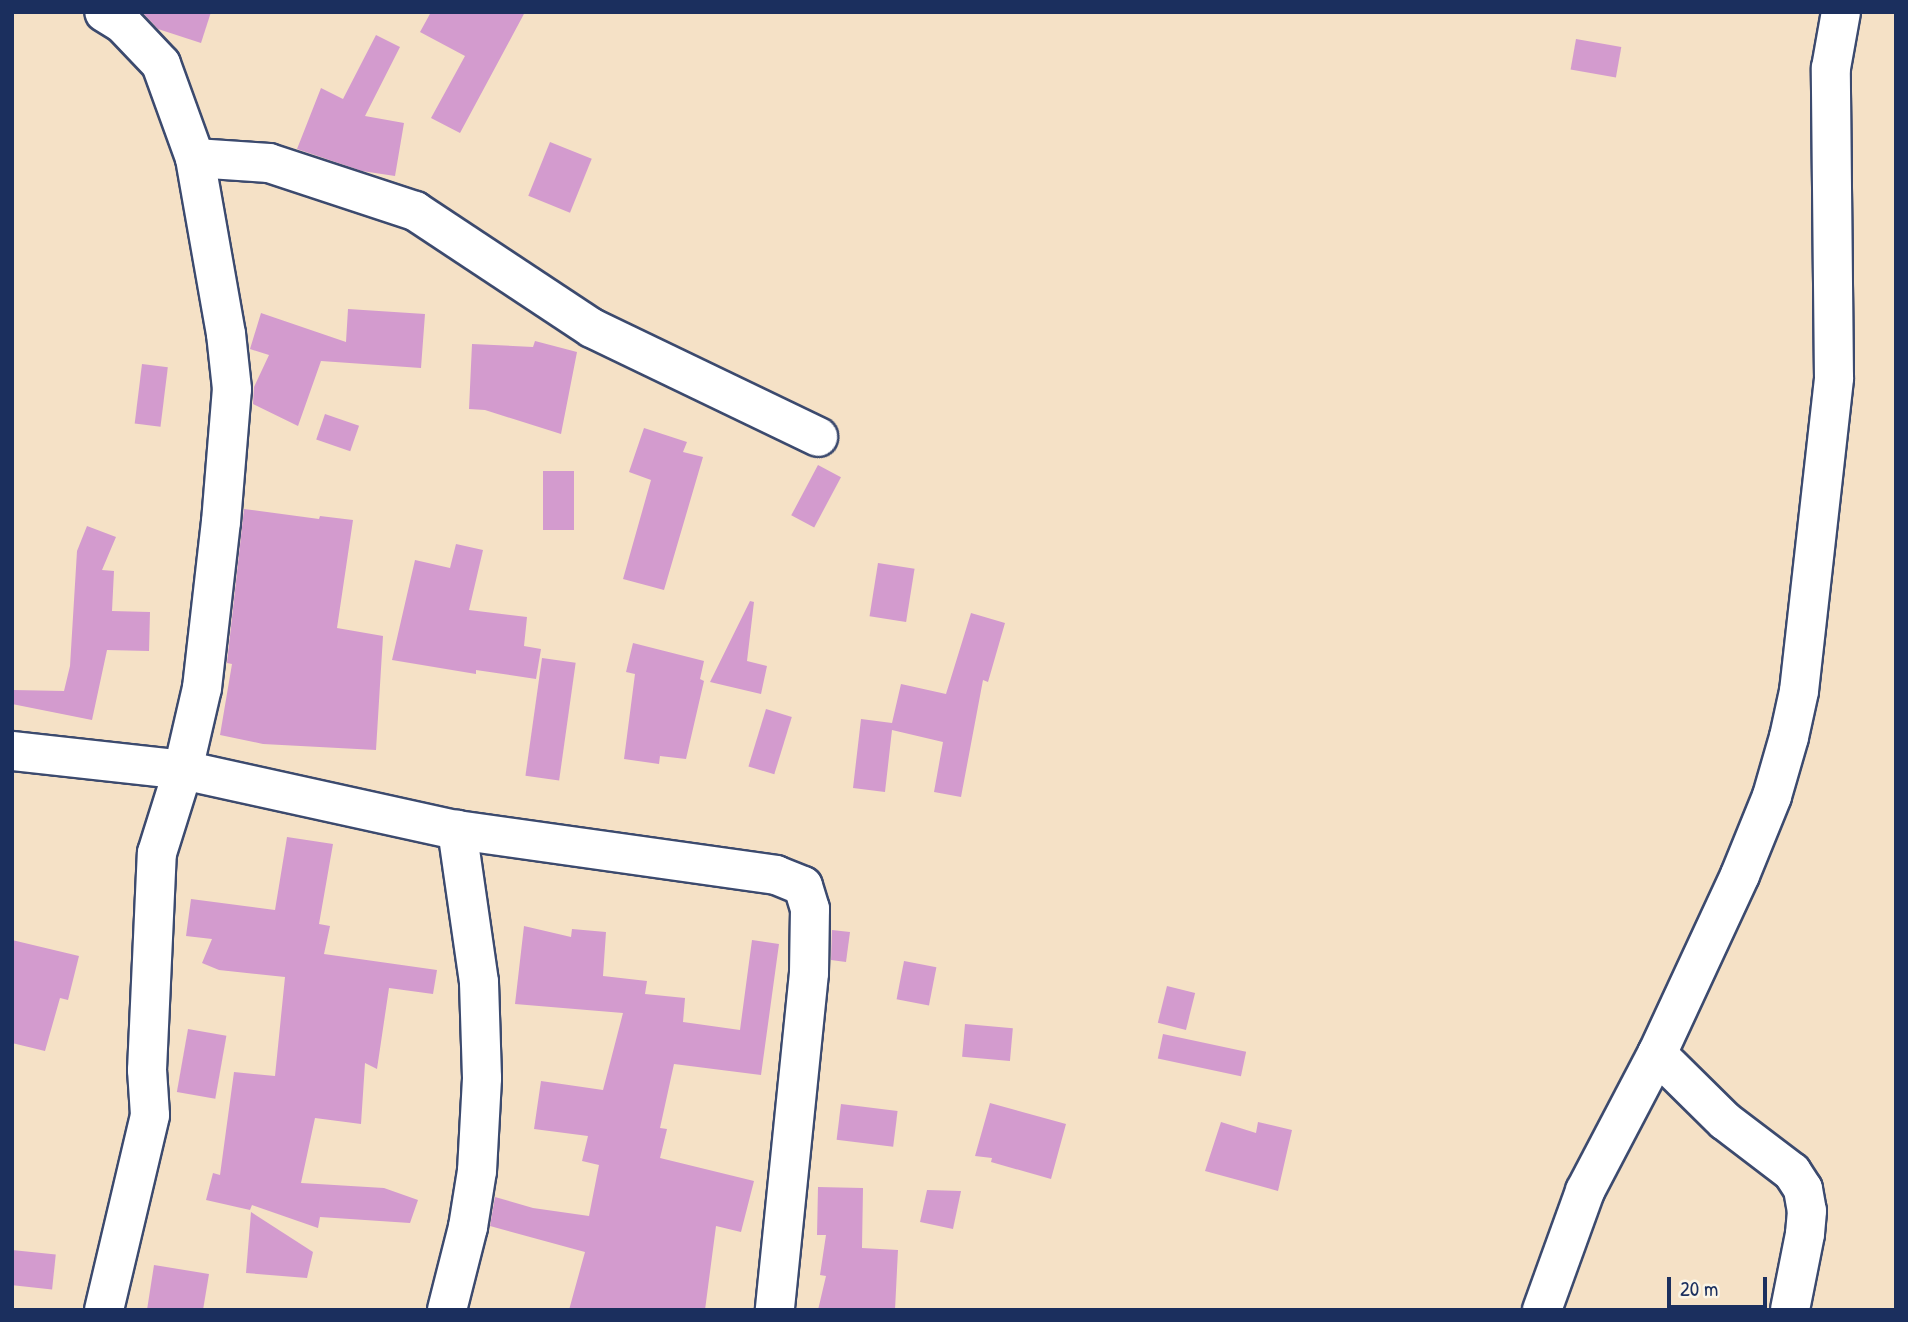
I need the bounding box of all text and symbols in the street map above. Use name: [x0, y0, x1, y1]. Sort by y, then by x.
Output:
scale bar: [1670, 1262, 1770, 1306]
text: 20 m: [1680, 1274, 1718, 1303]

